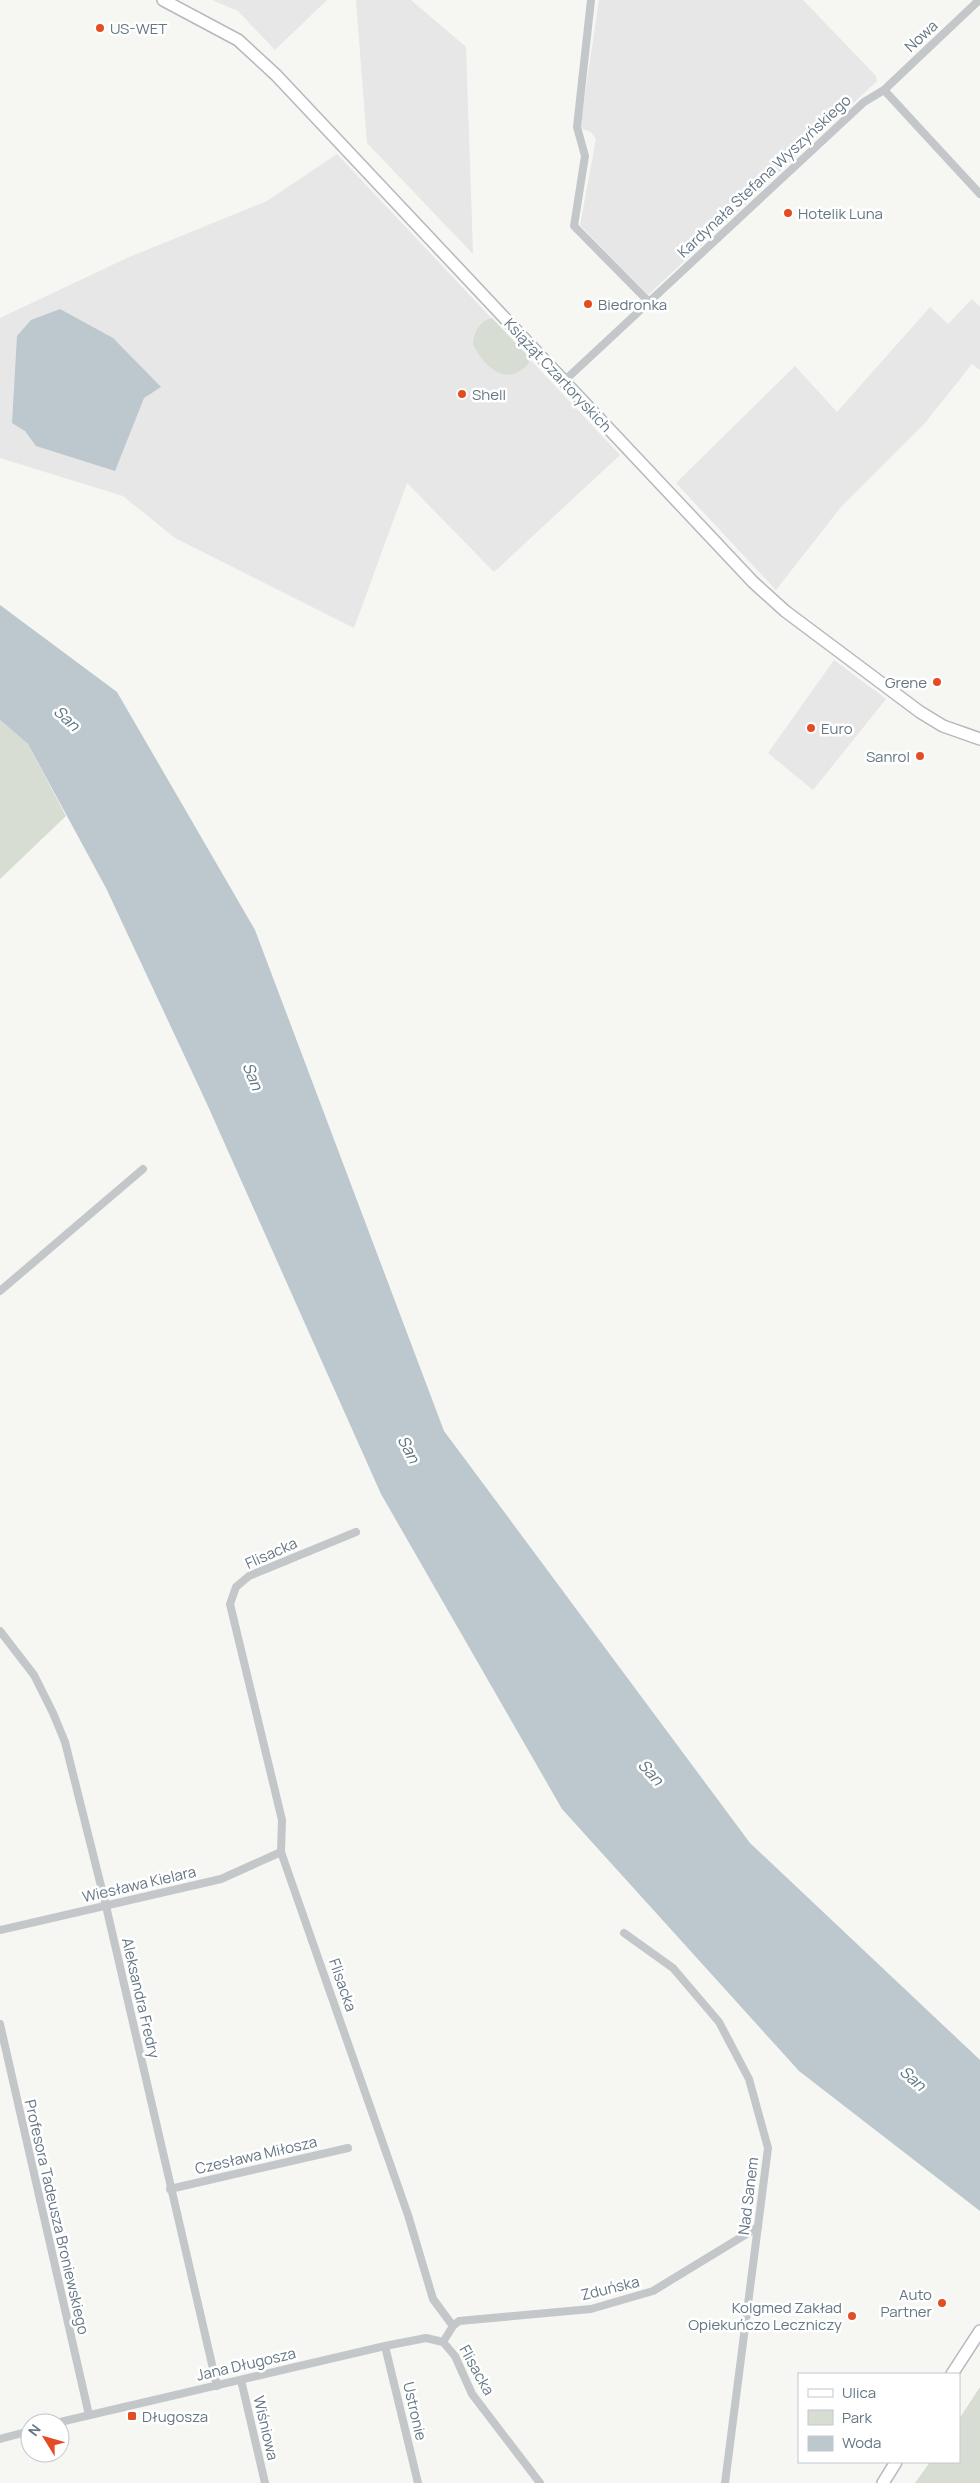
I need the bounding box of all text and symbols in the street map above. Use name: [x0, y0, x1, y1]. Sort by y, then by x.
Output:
street label: Nowa: [900, 15, 942, 57]
place label: US-WET: [110, 18, 167, 39]
marker: US-WET: [94, 22, 106, 34]
street label: Kardynała Stefana Wyszyńskiego: [673, 90, 855, 262]
place label: Hotelik Luna: [798, 203, 883, 224]
marker: Hotelik Luna: [782, 207, 794, 219]
place label: Biedronka: [598, 294, 667, 315]
marker: Biedronka: [582, 298, 594, 310]
street label: Książąt Czartoryskich: [500, 313, 617, 437]
place label: Shell: [472, 384, 506, 405]
marker: Shell: [456, 388, 468, 400]
place label: Grene: [885, 672, 927, 693]
marker: Grene: [931, 676, 943, 688]
water label: San: [49, 700, 85, 736]
place label: Euro: [821, 718, 853, 739]
marker: Euro: [805, 722, 817, 734]
place label: Sanrol: [866, 746, 910, 767]
marker: Sanrol: [914, 750, 926, 762]
water label: San: [238, 1059, 269, 1094]
water label: San: [393, 1431, 426, 1467]
street label: Flisacka: [242, 1532, 300, 1574]
water label: San: [633, 1754, 669, 1790]
street label: Wiesława Kielara: [80, 1861, 198, 1907]
street label: Aleksandra Fredry: [117, 1936, 165, 2060]
street label: Flisacka: [324, 1956, 362, 2014]
water label: San: [895, 2060, 931, 2096]
street label: Profesora Tadeusza Broniewskiego: [20, 2098, 94, 2337]
street label: Czesława Miłosza: [193, 2131, 319, 2179]
street label: Nad Sanem: [733, 2156, 763, 2236]
street label: Zduńska: [579, 2271, 641, 2305]
place label: Auto Partner: [881, 2284, 933, 2322]
place label: Kolgmed Zakład Opiekuńczo Leczniczy: [688, 2297, 842, 2335]
marker: Auto Partner: [936, 2297, 948, 2309]
marker: Kolgmed Zakład Opiekuńczo Leczniczy: [846, 2310, 858, 2322]
street label: Flisacka: [455, 2341, 499, 2399]
street label: Jana Długosza: [194, 2342, 298, 2386]
legend: [798, 2373, 960, 2463]
street label: Ustronie: [398, 2380, 432, 2443]
text: Ulica: [842, 2382, 876, 2403]
street label: Wiśniowa: [248, 2394, 284, 2462]
place label: Długosza: [142, 2406, 208, 2427]
text: Park: [842, 2407, 872, 2428]
marker: Długosza: [126, 2410, 138, 2422]
north arrow: [20, 2413, 70, 2463]
text: N: [24, 2420, 45, 2440]
text: Woda: [842, 2432, 881, 2453]

